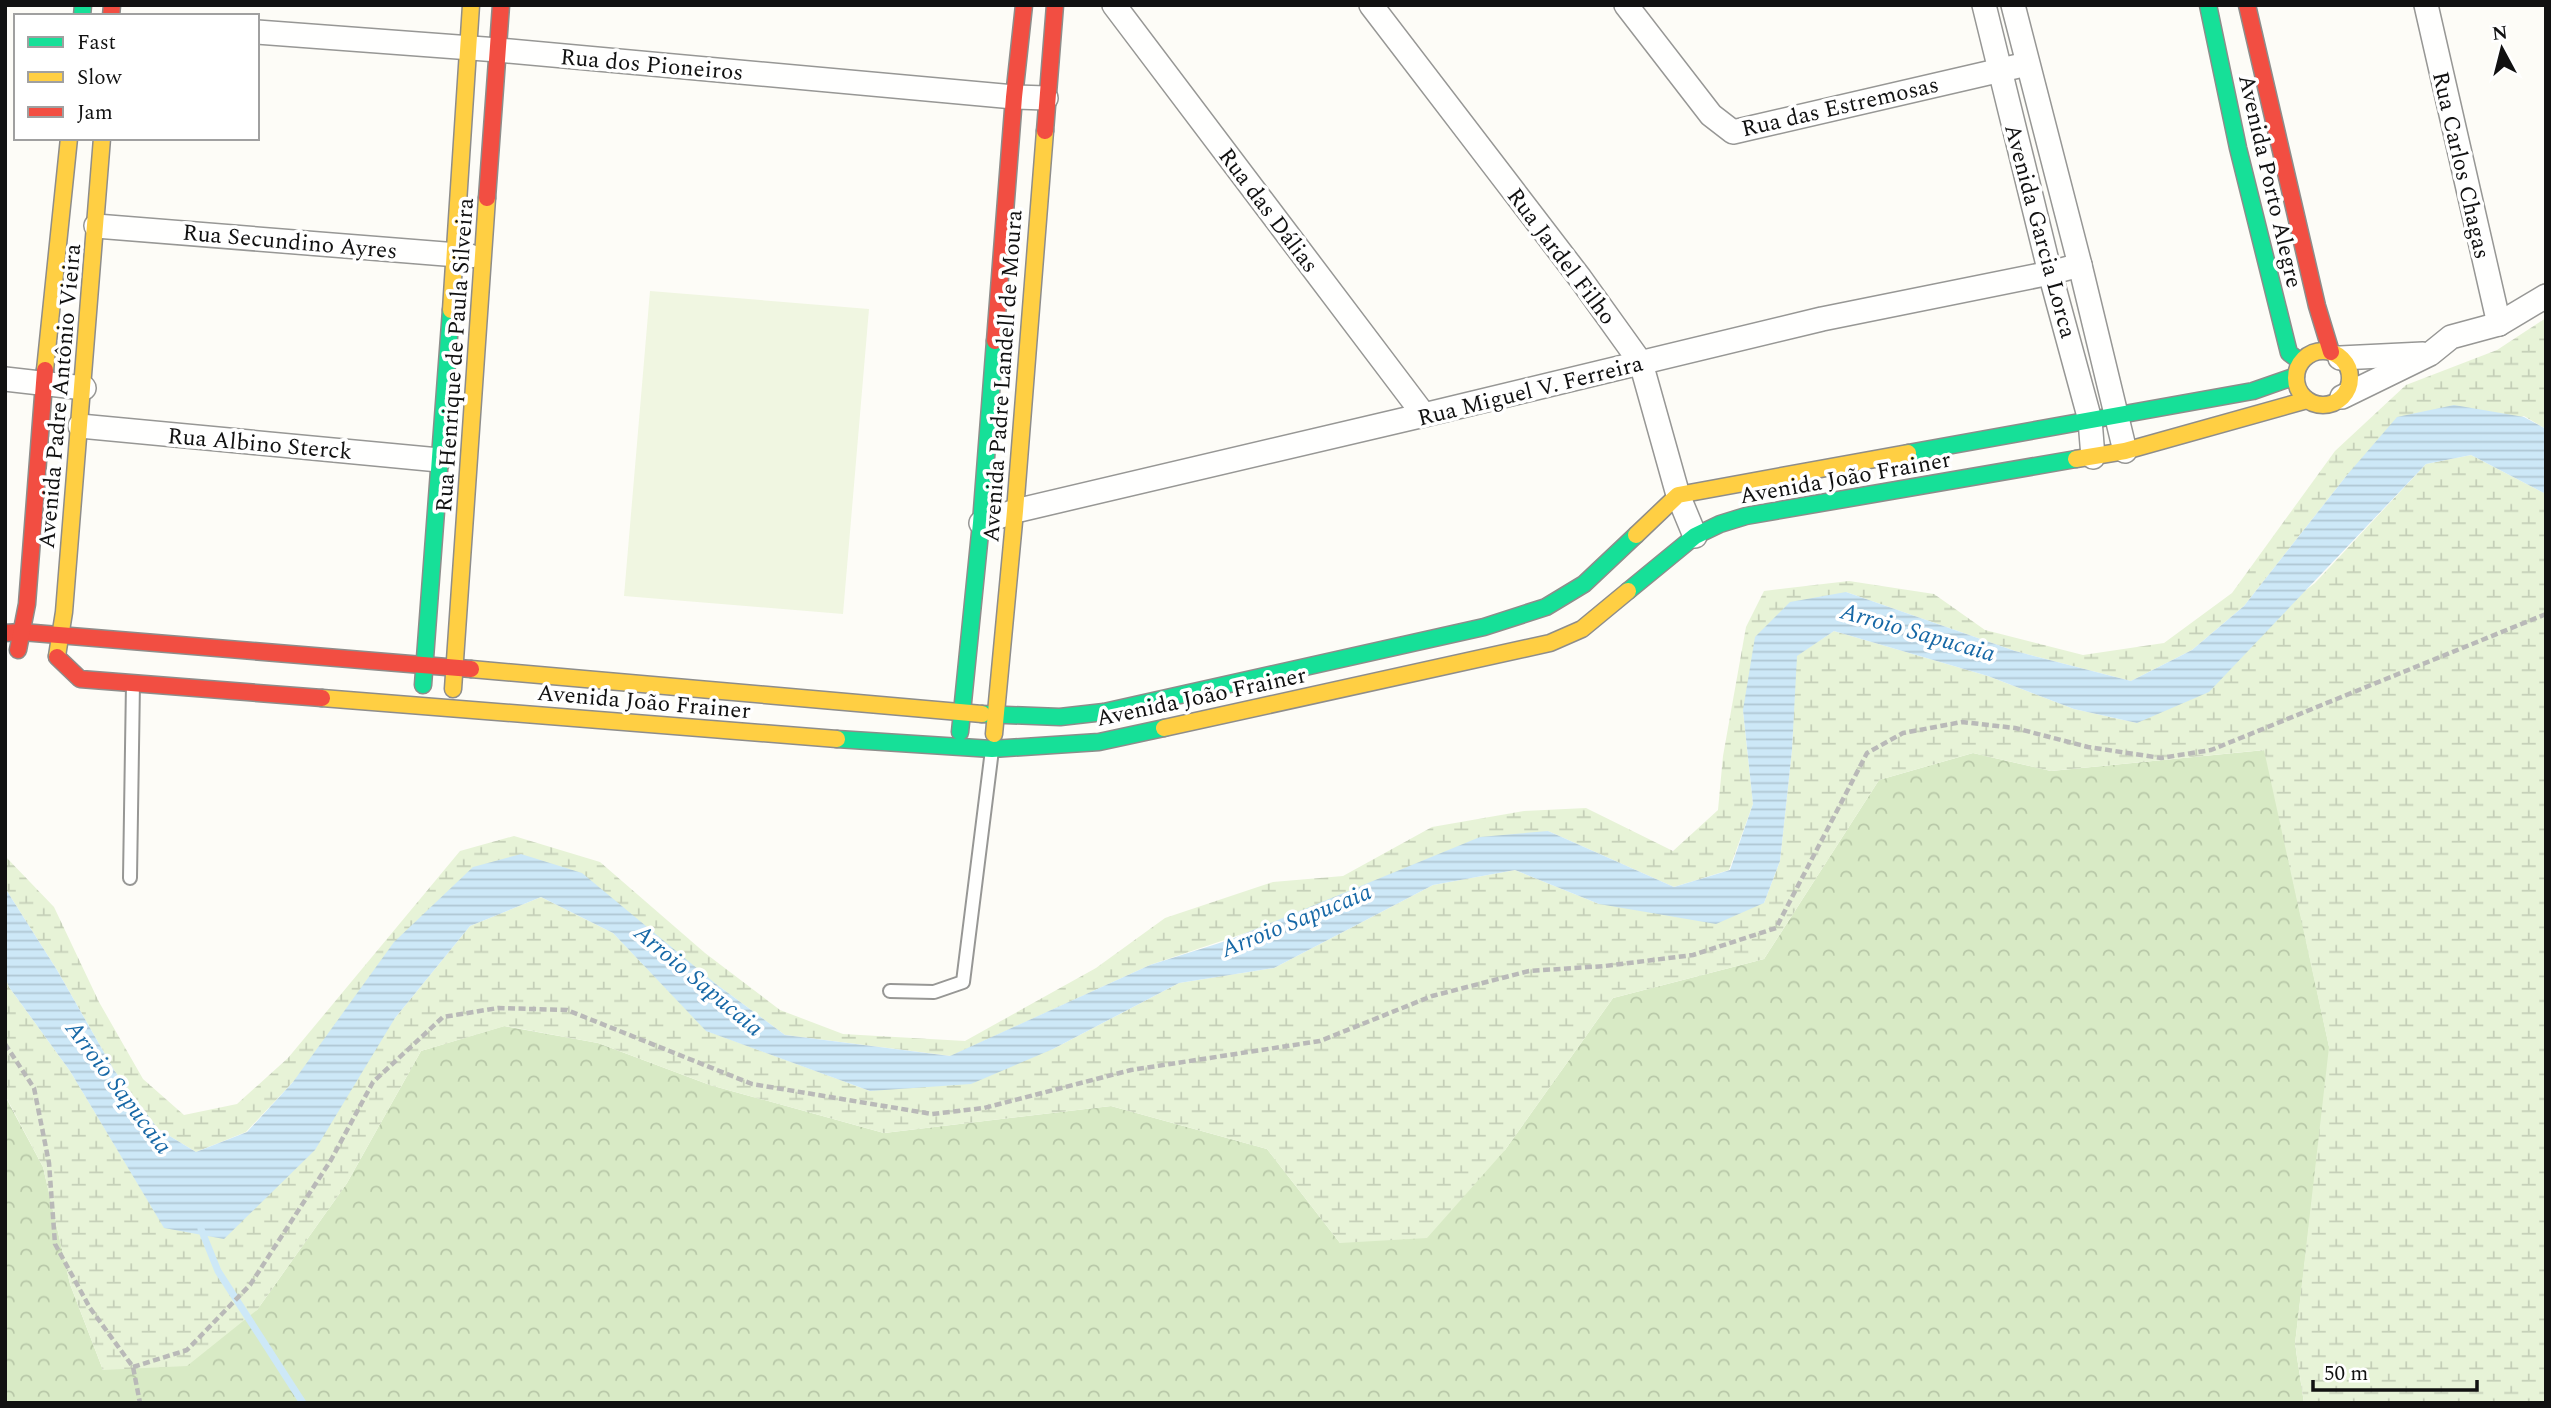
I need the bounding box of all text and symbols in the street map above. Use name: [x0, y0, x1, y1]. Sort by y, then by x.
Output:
legend: [14, 14, 259, 140]
north arrow: [2467, 14, 2537, 84]
text: N: [2491, 18, 2510, 49]
text: Fast: [77, 27, 116, 59]
street label: Rua dos Pioneiros: [559, 40, 745, 91]
text: Slow: [77, 62, 123, 94]
street label: Rua das Estremosas: [1738, 68, 1942, 147]
street label: Rua Carlos Chagas: [2422, 68, 2499, 263]
street label: Avenida Porto Alegre: [2228, 71, 2311, 292]
text: Jam: [77, 97, 113, 129]
street label: Avenida Garcia Lorca: [1994, 120, 2085, 342]
street label: Rua das Dálias: [1209, 141, 1327, 281]
street label: Rua Jardel Filho: [1498, 181, 1624, 333]
street label: Rua Henrique de Paula Silveira: [427, 197, 484, 514]
street label: Avenida Padre Landell de Moura: [974, 209, 1033, 544]
street label: Rua Secundino Ayres: [181, 216, 399, 269]
street label: Avenida Padre Antônio Vieira: [30, 242, 91, 550]
street label: Rua Miguel V. Ferreira: [1414, 346, 1647, 436]
street label: Rua Albino Sterck: [166, 419, 354, 470]
street label: Avenida João Frainer: [1737, 443, 1954, 514]
water label: Arroio Sapucaia: [1835, 593, 1999, 672]
street label: Avenida João Frainer: [1093, 658, 1310, 737]
street label: Avenida João Frainer: [536, 676, 752, 729]
water label: Arroio Sapucaia: [1215, 874, 1377, 968]
water label: Arroio Sapucaia: [625, 915, 771, 1046]
water label: Arroio Sapucaia: [55, 1012, 181, 1162]
scale bar: [2313, 1348, 2478, 1392]
text: 50 m: [2324, 1358, 2368, 1390]

